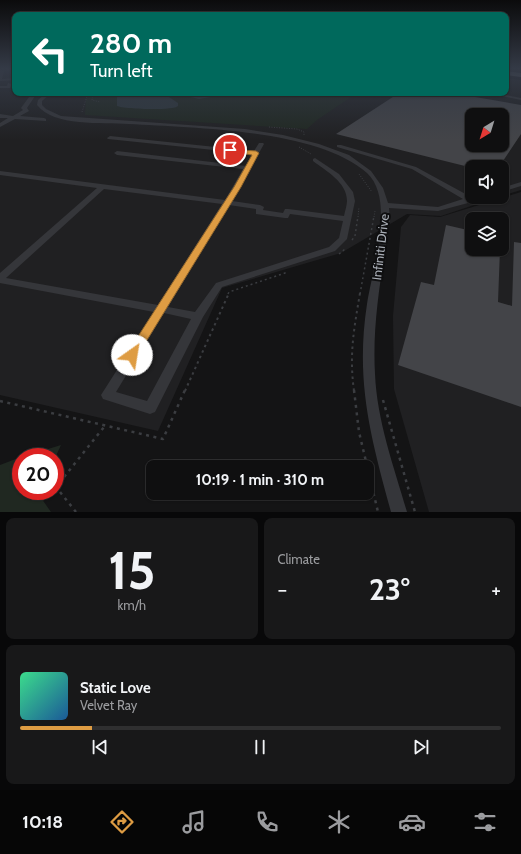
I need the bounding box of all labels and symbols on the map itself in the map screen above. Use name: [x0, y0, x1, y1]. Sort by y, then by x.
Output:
north arrow: [465, 108, 509, 152]
pin: [213, 133, 247, 167]
street label: Infiniti Drive: [368, 213, 392, 281]
position arrow: [111, 334, 153, 376]
speed limit sign: 20: [12, 448, 64, 500]

